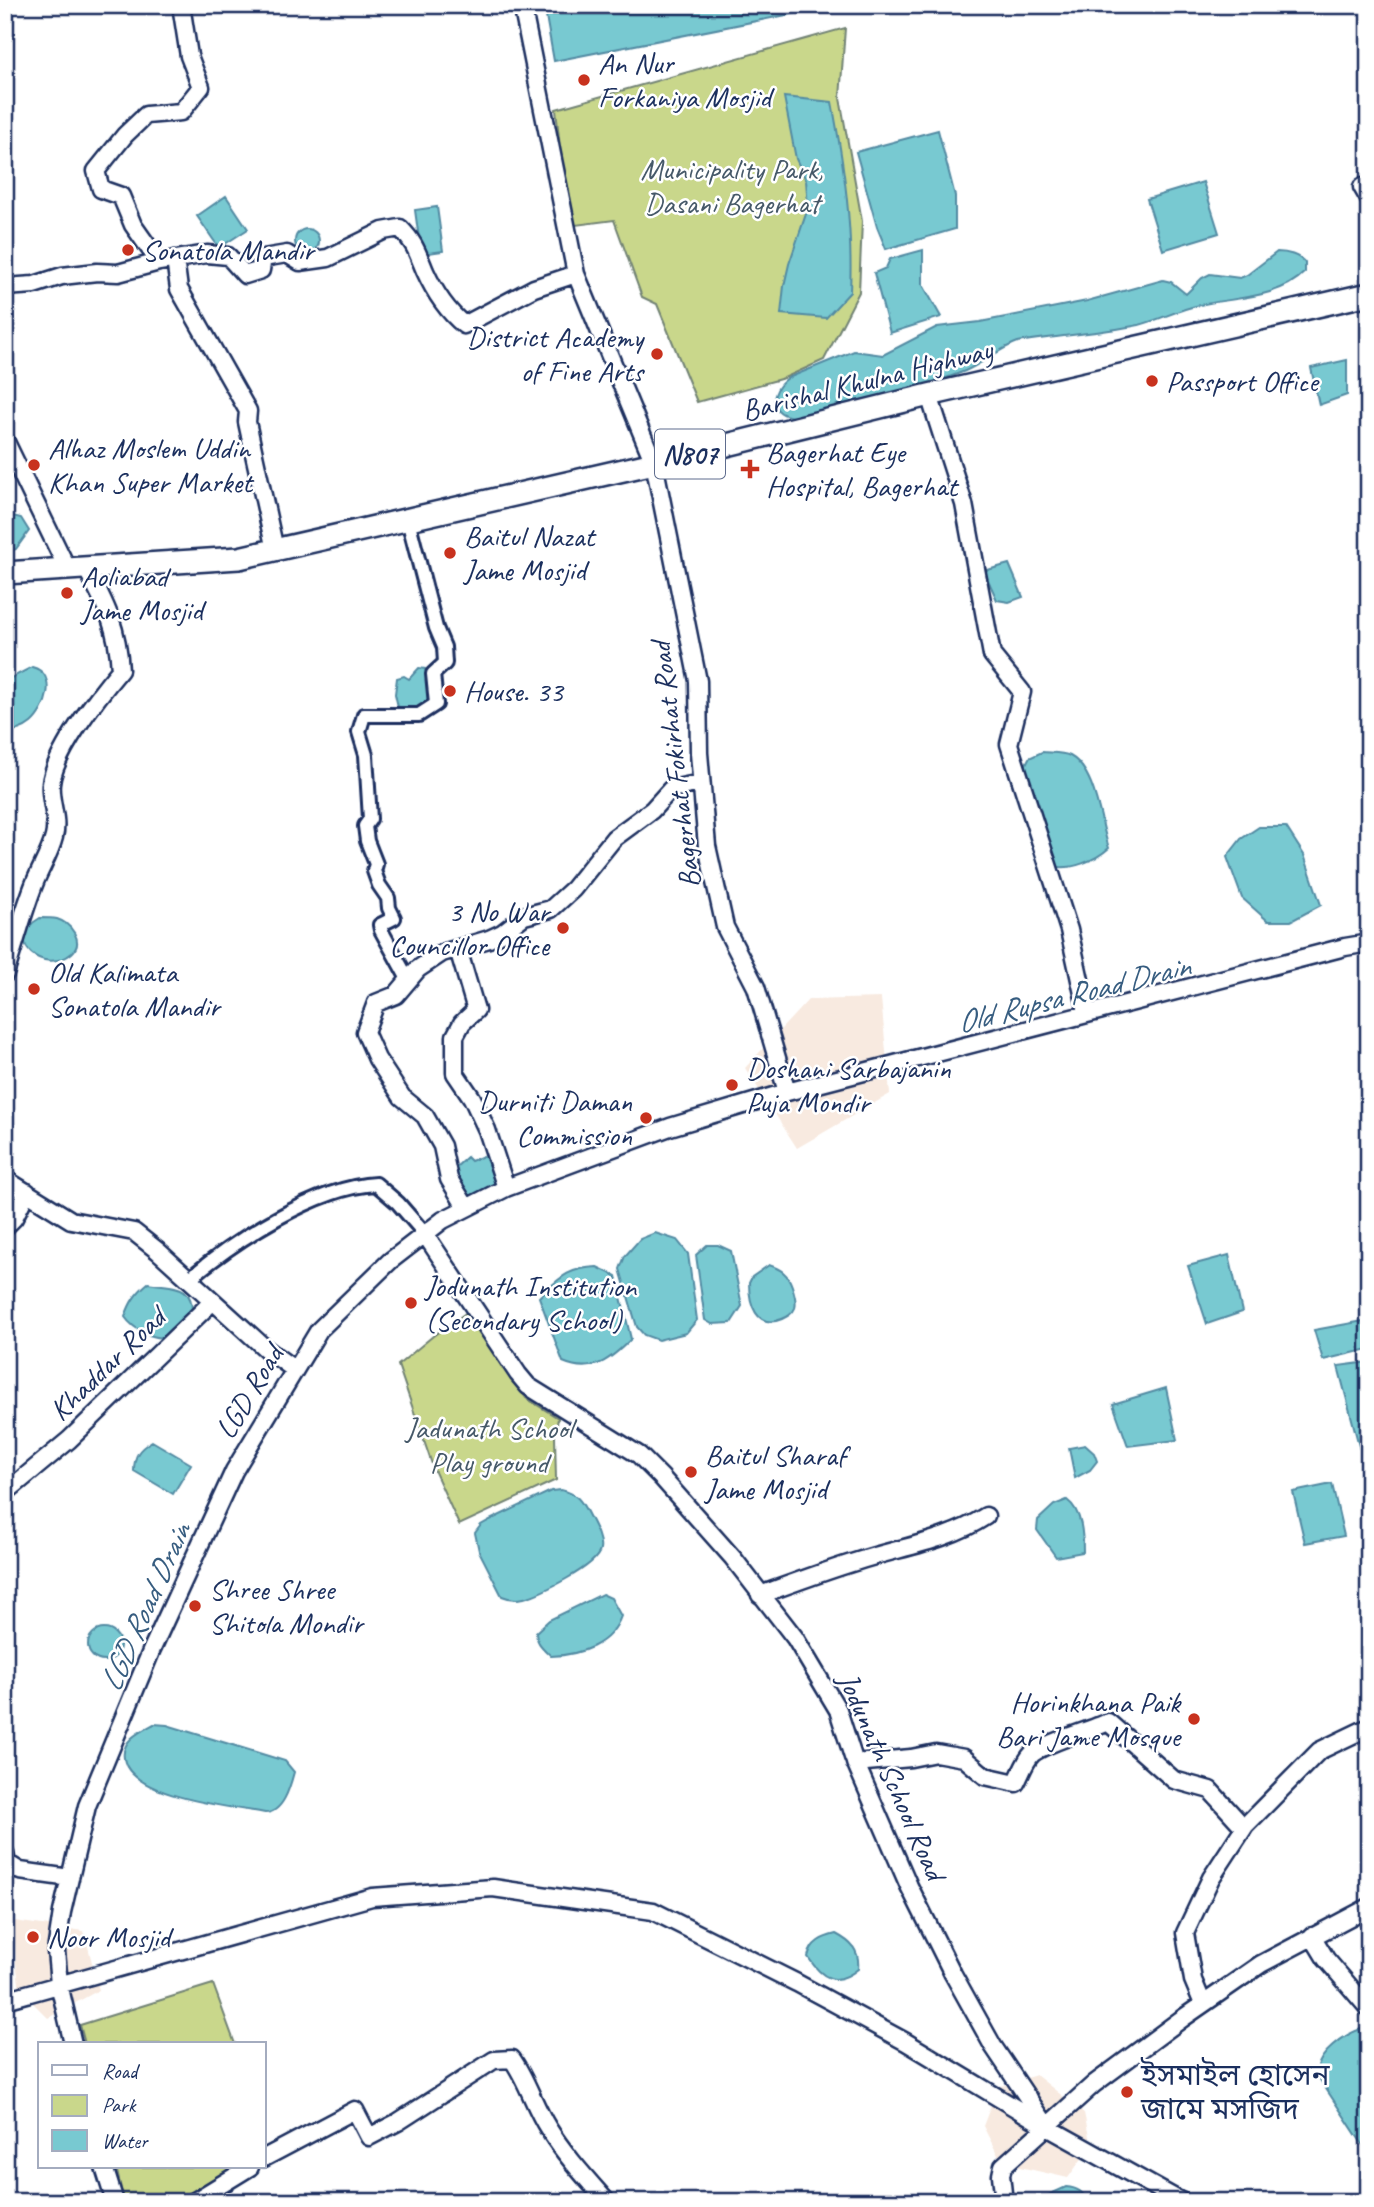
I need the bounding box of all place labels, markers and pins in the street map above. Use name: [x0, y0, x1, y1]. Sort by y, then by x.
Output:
place label: An Nur Forkaniya Mosjid: [598, 44, 775, 116]
marker: An Nur Forkaniya Mosjid: [576, 72, 592, 88]
place label: Sonatola Mandir: [142, 231, 316, 269]
marker: Sonatola Mandir: [120, 242, 136, 258]
place label: District Academy of Fine Arts: [467, 318, 646, 390]
marker: District Academy of Fine Arts: [649, 346, 665, 362]
place label: Passport Office: [1166, 362, 1320, 400]
marker: Passport Office: [1144, 373, 1160, 389]
place label: Alhaz Moslem Uddin Khan Super Market: [48, 429, 255, 501]
place label: Bagerhat Eye Hospital, Bagerhat: [766, 433, 960, 505]
marker: Alhaz Moslem Uddin Khan Super Market: [26, 457, 42, 473]
marker: Bagerhat Eye Hospital, Bagerhat: [740, 459, 760, 479]
place label: Baitul Nazat Jame Mosjid: [462, 517, 597, 589]
marker: Baitul Nazat Jame Mosjid: [442, 545, 458, 561]
place label: Aoliabad Jame Mosjid: [79, 557, 207, 629]
marker: Aoliabad Jame Mosjid: [59, 585, 75, 601]
place label: House. 33: [464, 672, 565, 710]
marker: House. 33: [442, 683, 458, 699]
place label: 3 No War Councillor Office: [389, 892, 552, 964]
marker: 3 No War Councillor Office: [555, 920, 571, 936]
place label: Old Kalimata Sonatola Mandir: [48, 953, 222, 1025]
marker: Old Kalimata Sonatola Mandir: [26, 981, 42, 997]
place label: Doshani Sarbajanin Puja Mondir: [746, 1049, 951, 1121]
marker: Doshani Sarbajanin Puja Mondir: [724, 1077, 740, 1093]
place label: Durniti Daman Commission: [478, 1082, 632, 1154]
marker: Durniti Daman Commission: [638, 1110, 654, 1126]
place label: Jodunath Institution (Secondary School): [423, 1267, 638, 1339]
marker: Jodunath Institution (Secondary School): [403, 1295, 419, 1311]
place label: Baitul Sharaf Jame Mosjid: [703, 1436, 852, 1508]
marker: Baitul Sharaf Jame Mosjid: [683, 1464, 699, 1480]
place label: Shree Shree Shitola Mondir: [209, 1570, 365, 1642]
marker: Shree Shree Shitola Mondir: [187, 1598, 203, 1614]
place label: Horinkhana Paik Bari Jame Mosque: [996, 1683, 1182, 1755]
marker: Horinkhana Paik Bari Jame Mosque: [1186, 1711, 1202, 1727]
place label: Noor Mosjid: [47, 1918, 174, 1956]
marker: Noor Mosjid: [25, 1929, 41, 1945]
place label: ইসমাইল হোসেন জামে মসজিদ: [1140, 2056, 1331, 2128]
marker: ইসমাইল হোসেন জামে মসজিদ: [1119, 2084, 1135, 2100]

